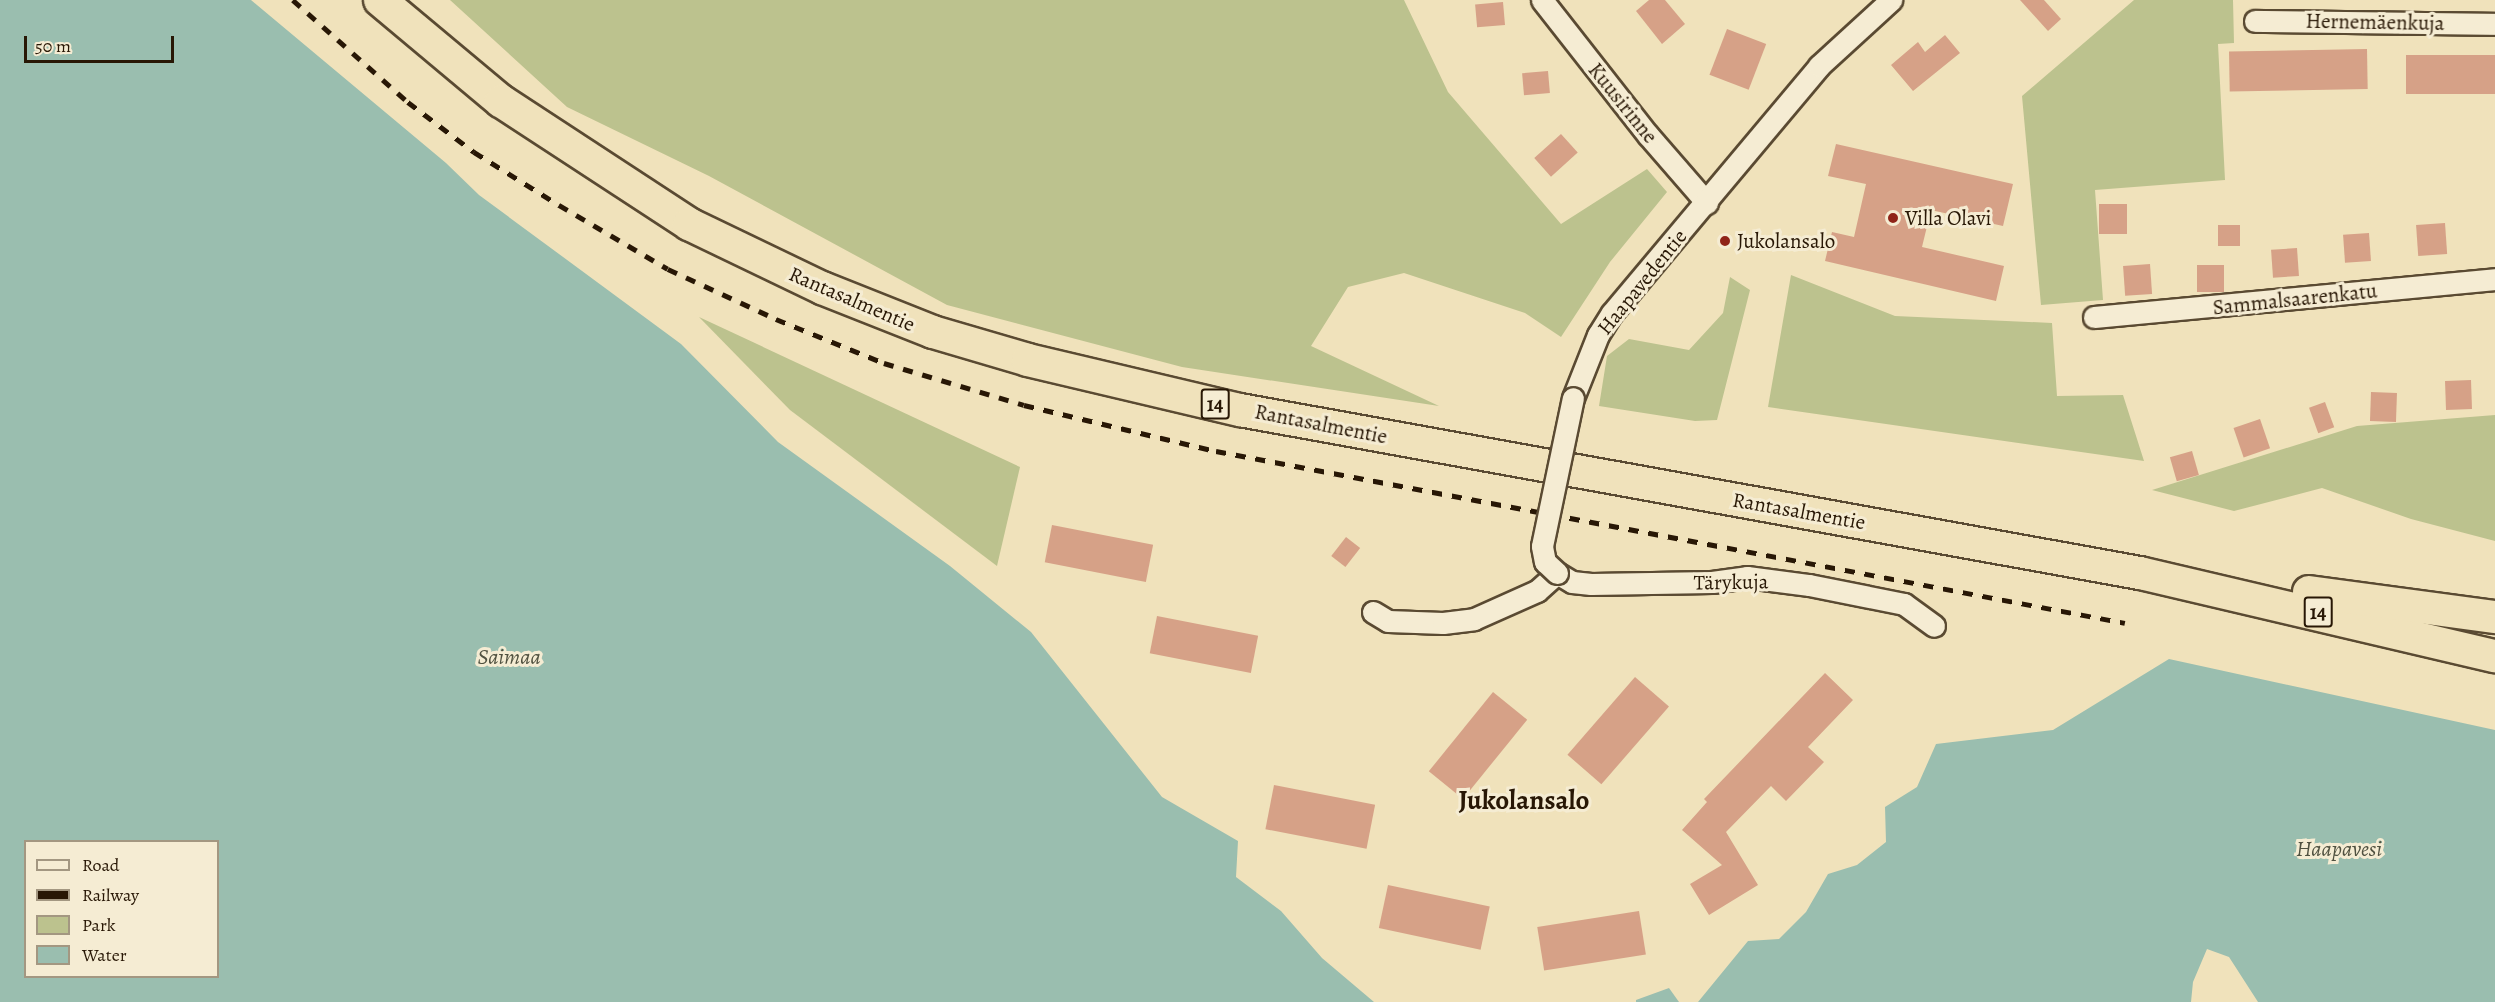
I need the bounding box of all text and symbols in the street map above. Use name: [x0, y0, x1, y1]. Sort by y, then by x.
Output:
street label: Hernemäenkuja: [2305, 8, 2445, 36]
scale bar: [27, 24, 177, 62]
text: 50 m: [35, 34, 71, 58]
street label: Kuusirinne: [1583, 58, 1663, 148]
place label: Villa Olavi: [1905, 205, 1991, 231]
marker: Villa Olavi: [1886, 211, 1900, 225]
street label: Haapavedentie: [1592, 224, 1692, 340]
place label: Jukolansalo: [1737, 228, 1835, 254]
marker: Jukolansalo: [1718, 234, 1732, 248]
street label: Rantasalmentie: [785, 261, 919, 337]
street label: Sammalsaarenkatu: [2212, 278, 2378, 320]
road number: 14: [1200, 387, 1230, 421]
street label: Rantasalmentie: [1253, 399, 1389, 449]
street label: Rantasalmentie: [1731, 487, 1867, 535]
street label: Tärykuja: [1693, 569, 1769, 595]
road number: 14: [2303, 595, 2333, 629]
water label: Saimaa: [477, 645, 541, 671]
district label: Jukolansalo: [1459, 785, 1589, 817]
water label: Haapavesi: [2296, 837, 2382, 863]
legend: [24, 840, 219, 978]
text: Road: [82, 853, 119, 877]
text: Railway: [82, 883, 139, 907]
text: Park: [82, 913, 116, 937]
text: Water: [82, 943, 127, 967]

